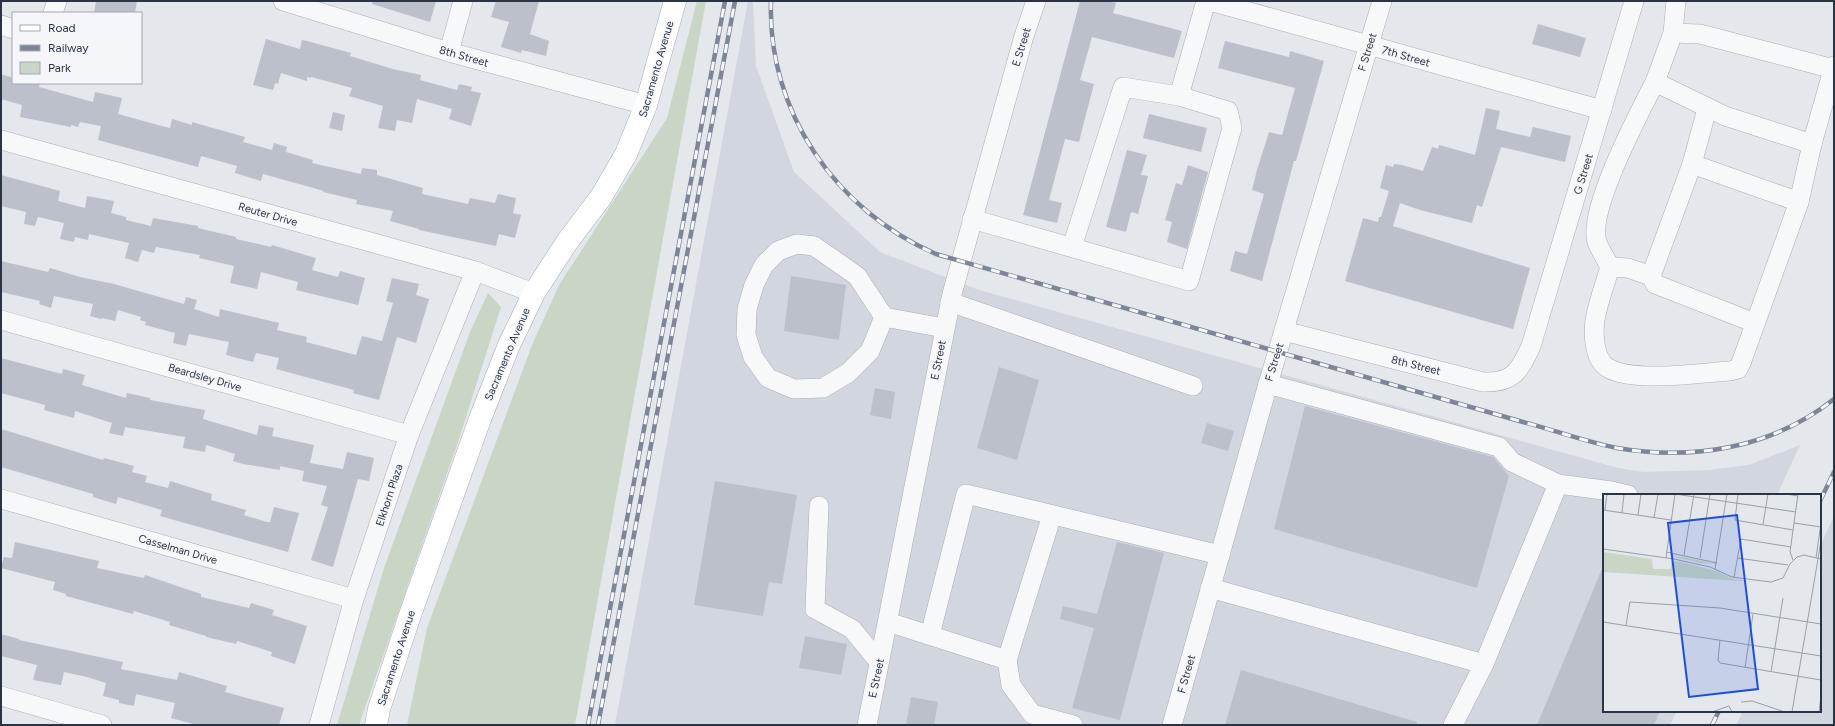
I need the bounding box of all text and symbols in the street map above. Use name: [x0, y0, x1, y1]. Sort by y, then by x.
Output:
legend: [12, 12, 142, 84]
street label: Sacramento Avenue: [637, 19, 676, 119]
text: Road: [48, 21, 76, 35]
street label: E Street: [1009, 26, 1034, 68]
street label: F Street: [1355, 31, 1379, 73]
text: Railway: [48, 41, 89, 55]
street label: 8th Street: [438, 43, 490, 70]
street label: 7th Street: [1380, 43, 1432, 70]
text: Park: [48, 61, 71, 75]
street label: G Street: [1571, 152, 1596, 196]
street label: Reuter Drive: [237, 200, 299, 229]
street label: Sacramento Avenue: [482, 306, 533, 403]
street label: E Street: [928, 339, 949, 381]
street label: F Street: [1262, 341, 1286, 383]
street label: 8th Street: [1390, 353, 1442, 378]
street label: Beardsley Drive: [167, 361, 243, 394]
street label: Elkhorn Plaza: [373, 462, 406, 528]
inset map: [1603, 494, 1821, 712]
street label: Casselman Drive: [137, 532, 219, 567]
street label: Sacramento Avenue: [375, 609, 418, 708]
street label: F Street: [1175, 653, 1198, 695]
street label: E Street: [866, 657, 887, 699]

